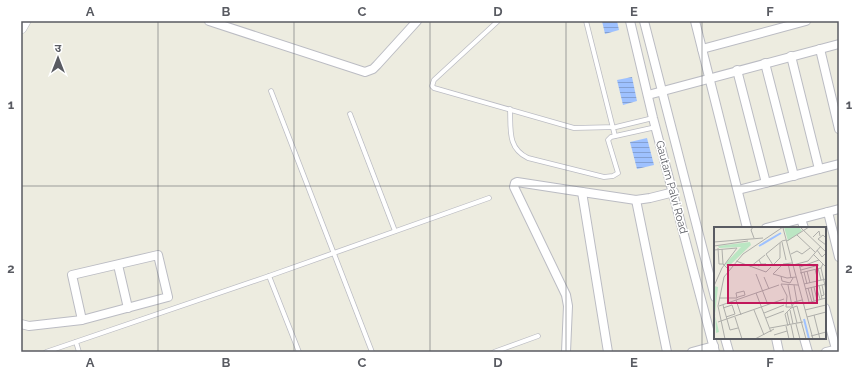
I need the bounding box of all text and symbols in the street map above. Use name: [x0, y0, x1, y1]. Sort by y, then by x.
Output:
text: A: [86, 4, 95, 19]
text: B: [222, 4, 231, 19]
text: C: [358, 4, 367, 19]
text: D: [493, 4, 503, 19]
text: E: [630, 4, 638, 19]
text: F: [766, 4, 774, 19]
north arrow: [38, 38, 78, 78]
text: उ: [55, 42, 62, 55]
text: 1: [8, 97, 15, 112]
text: 1: [846, 97, 853, 112]
street label: Gautam Palvi Road: [653, 139, 690, 235]
inset map: [714, 227, 826, 339]
text: 2: [7, 261, 15, 276]
text: 2: [845, 261, 853, 276]
text: A: [86, 355, 95, 370]
text: B: [222, 355, 231, 370]
text: C: [358, 355, 367, 370]
text: D: [493, 355, 503, 370]
text: E: [630, 355, 638, 370]
text: F: [766, 355, 774, 370]

